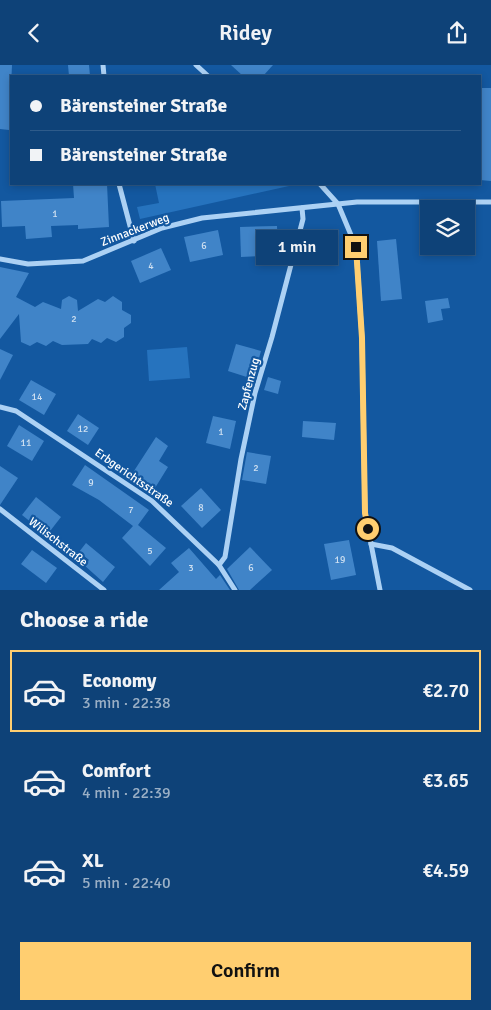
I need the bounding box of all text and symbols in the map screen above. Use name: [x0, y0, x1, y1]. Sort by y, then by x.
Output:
icon: back: [20, 19, 48, 47]
text: Ridey: [219, 19, 272, 46]
icon: share: [443, 19, 471, 47]
text: Bärensteiner Straße: [60, 94, 227, 118]
text: Bärensteiner Straße: [60, 143, 227, 167]
map controls: [420, 200, 475, 255]
button: layers: [420, 200, 475, 255]
house number: 1: [52, 208, 58, 220]
street label: Zinnackerweg: [99, 210, 171, 250]
callout: 1 min: [256, 229, 338, 265]
route end: [345, 236, 367, 258]
text: 1 min: [278, 237, 316, 257]
house number: 6: [201, 240, 207, 252]
house number: 4: [148, 260, 154, 272]
house number: 2: [71, 313, 77, 325]
street label: Zapfenzug: [235, 356, 263, 412]
house number: 14: [32, 391, 43, 403]
house number: 12: [78, 423, 88, 435]
house number: 1: [218, 426, 224, 438]
house number: 11: [21, 437, 31, 449]
street label: Erbgerichtsstraße: [92, 445, 176, 511]
house number: 2: [253, 462, 259, 474]
house number: 9: [88, 477, 94, 489]
house number: 8: [198, 502, 204, 514]
house number: 7: [128, 504, 134, 516]
street label: Wilischstraße: [25, 514, 91, 570]
route start: [357, 518, 379, 540]
house number: 5: [147, 545, 153, 557]
house number: 19: [335, 554, 345, 566]
house number: 3: [188, 562, 194, 574]
house number: 6: [248, 562, 254, 574]
text: Choose a ride: [20, 606, 148, 633]
icon: car: [22, 669, 67, 714]
text: Economy: [82, 669, 156, 693]
text: €2.70: [423, 679, 469, 703]
text: 3 min · 22:38: [82, 693, 171, 713]
icon: car: [22, 759, 67, 804]
text: Comfort: [82, 759, 151, 783]
text: €3.65: [423, 769, 469, 793]
text: 4 min · 22:39: [82, 783, 171, 803]
icon: car: [22, 849, 67, 894]
text: XL: [82, 849, 104, 873]
text: €4.59: [423, 859, 469, 883]
text: 5 min · 22:40: [82, 873, 171, 893]
button: Confirm: [20, 942, 471, 1000]

